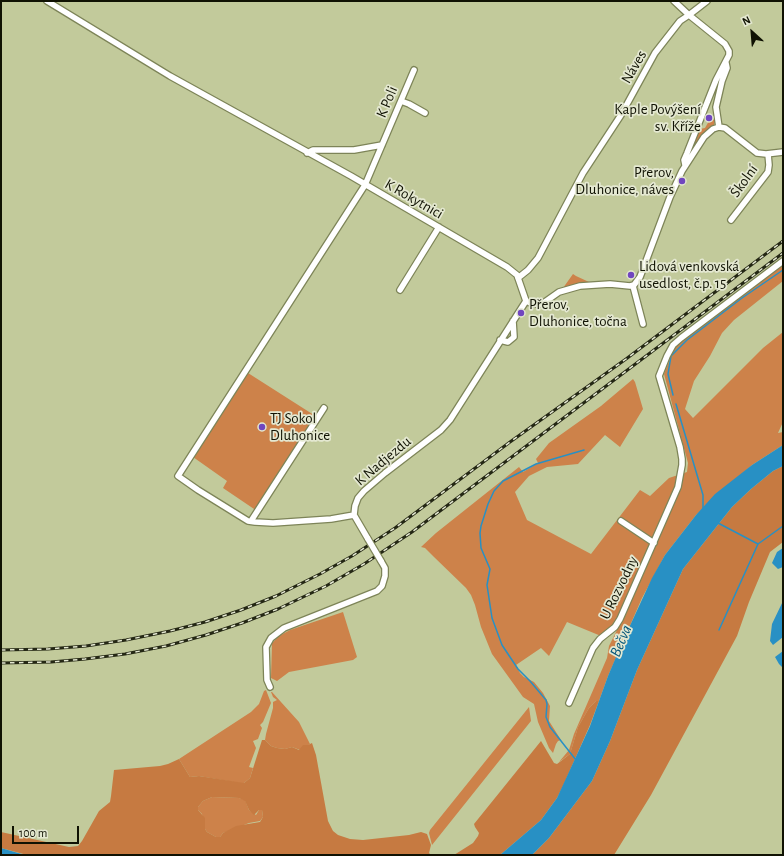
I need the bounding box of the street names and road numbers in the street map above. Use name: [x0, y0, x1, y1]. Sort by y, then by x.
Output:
street label: Náves: [617, 47, 651, 87]
street label: K Poli: [372, 84, 402, 120]
street label: Školní: [726, 161, 762, 201]
street label: K Rokytnici: [382, 175, 446, 223]
street label: K Nadjezdu: [351, 432, 415, 490]
street label: U Rozvodny: [596, 553, 642, 623]

